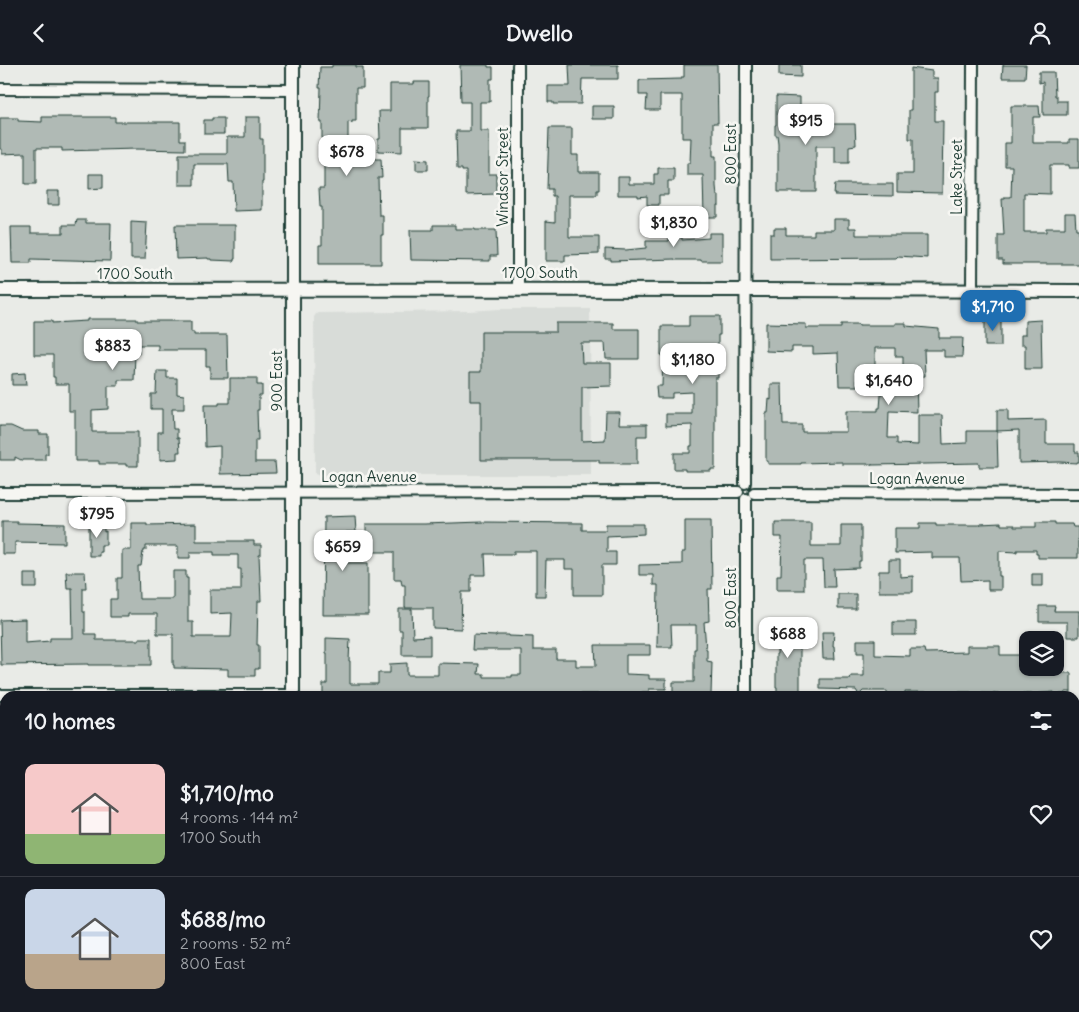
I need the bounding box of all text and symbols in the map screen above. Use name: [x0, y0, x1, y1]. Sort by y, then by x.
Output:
icon: back: [25, 19, 53, 47]
text: Dwello: [506, 19, 573, 47]
icon: person: [1026, 19, 1054, 47]
pin: $915: [776, 103, 836, 146]
text: $915: [789, 110, 823, 130]
street label: 800 East: [721, 124, 740, 185]
street label: Windsor Street: [493, 127, 512, 227]
pin: $678: [317, 135, 377, 177]
street label: Lake Street: [947, 139, 966, 215]
text: $678: [329, 141, 365, 161]
pin: $1,830: [633, 205, 715, 248]
text: $1,830: [650, 212, 698, 232]
street label: 1700 South: [502, 263, 578, 282]
street label: 1700 South: [97, 264, 173, 283]
pin: $1,710: [952, 289, 1034, 332]
text: $1,710: [971, 296, 1015, 316]
pin: $883: [83, 329, 143, 371]
text: $883: [95, 335, 131, 355]
pin: $1,180: [652, 343, 734, 385]
text: $1,180: [671, 349, 715, 369]
street label: 900 East: [267, 351, 286, 411]
pin: $1,640: [848, 363, 930, 406]
text: $1,640: [865, 370, 913, 390]
street label: Logan Avenue: [321, 467, 417, 486]
street label: Logan Avenue: [869, 469, 965, 488]
pin: $795: [67, 497, 127, 539]
text: $795: [79, 503, 115, 523]
pin: $659: [313, 529, 373, 572]
text: $659: [325, 536, 361, 556]
street label: 800 East: [721, 568, 740, 629]
pin: $688: [758, 617, 818, 659]
text: $688: [770, 623, 806, 643]
map controls: [1019, 631, 1064, 676]
button: layers: [1019, 631, 1064, 676]
icon: filters: [1027, 707, 1055, 735]
text: 10 homes: [25, 708, 115, 735]
text: $1,710/mo: [180, 780, 274, 807]
icon: home: [65, 784, 125, 844]
icon: heart: [1027, 800, 1055, 828]
text: 4 rooms · 144 m²: [180, 807, 299, 827]
text: 1700 South: [180, 827, 261, 847]
text: $688/mo: [180, 906, 266, 933]
icon: home: [65, 909, 125, 969]
icon: heart: [1027, 925, 1055, 953]
text: 2 rooms · 52 m²: [180, 933, 291, 953]
text: 800 East: [180, 953, 245, 973]

